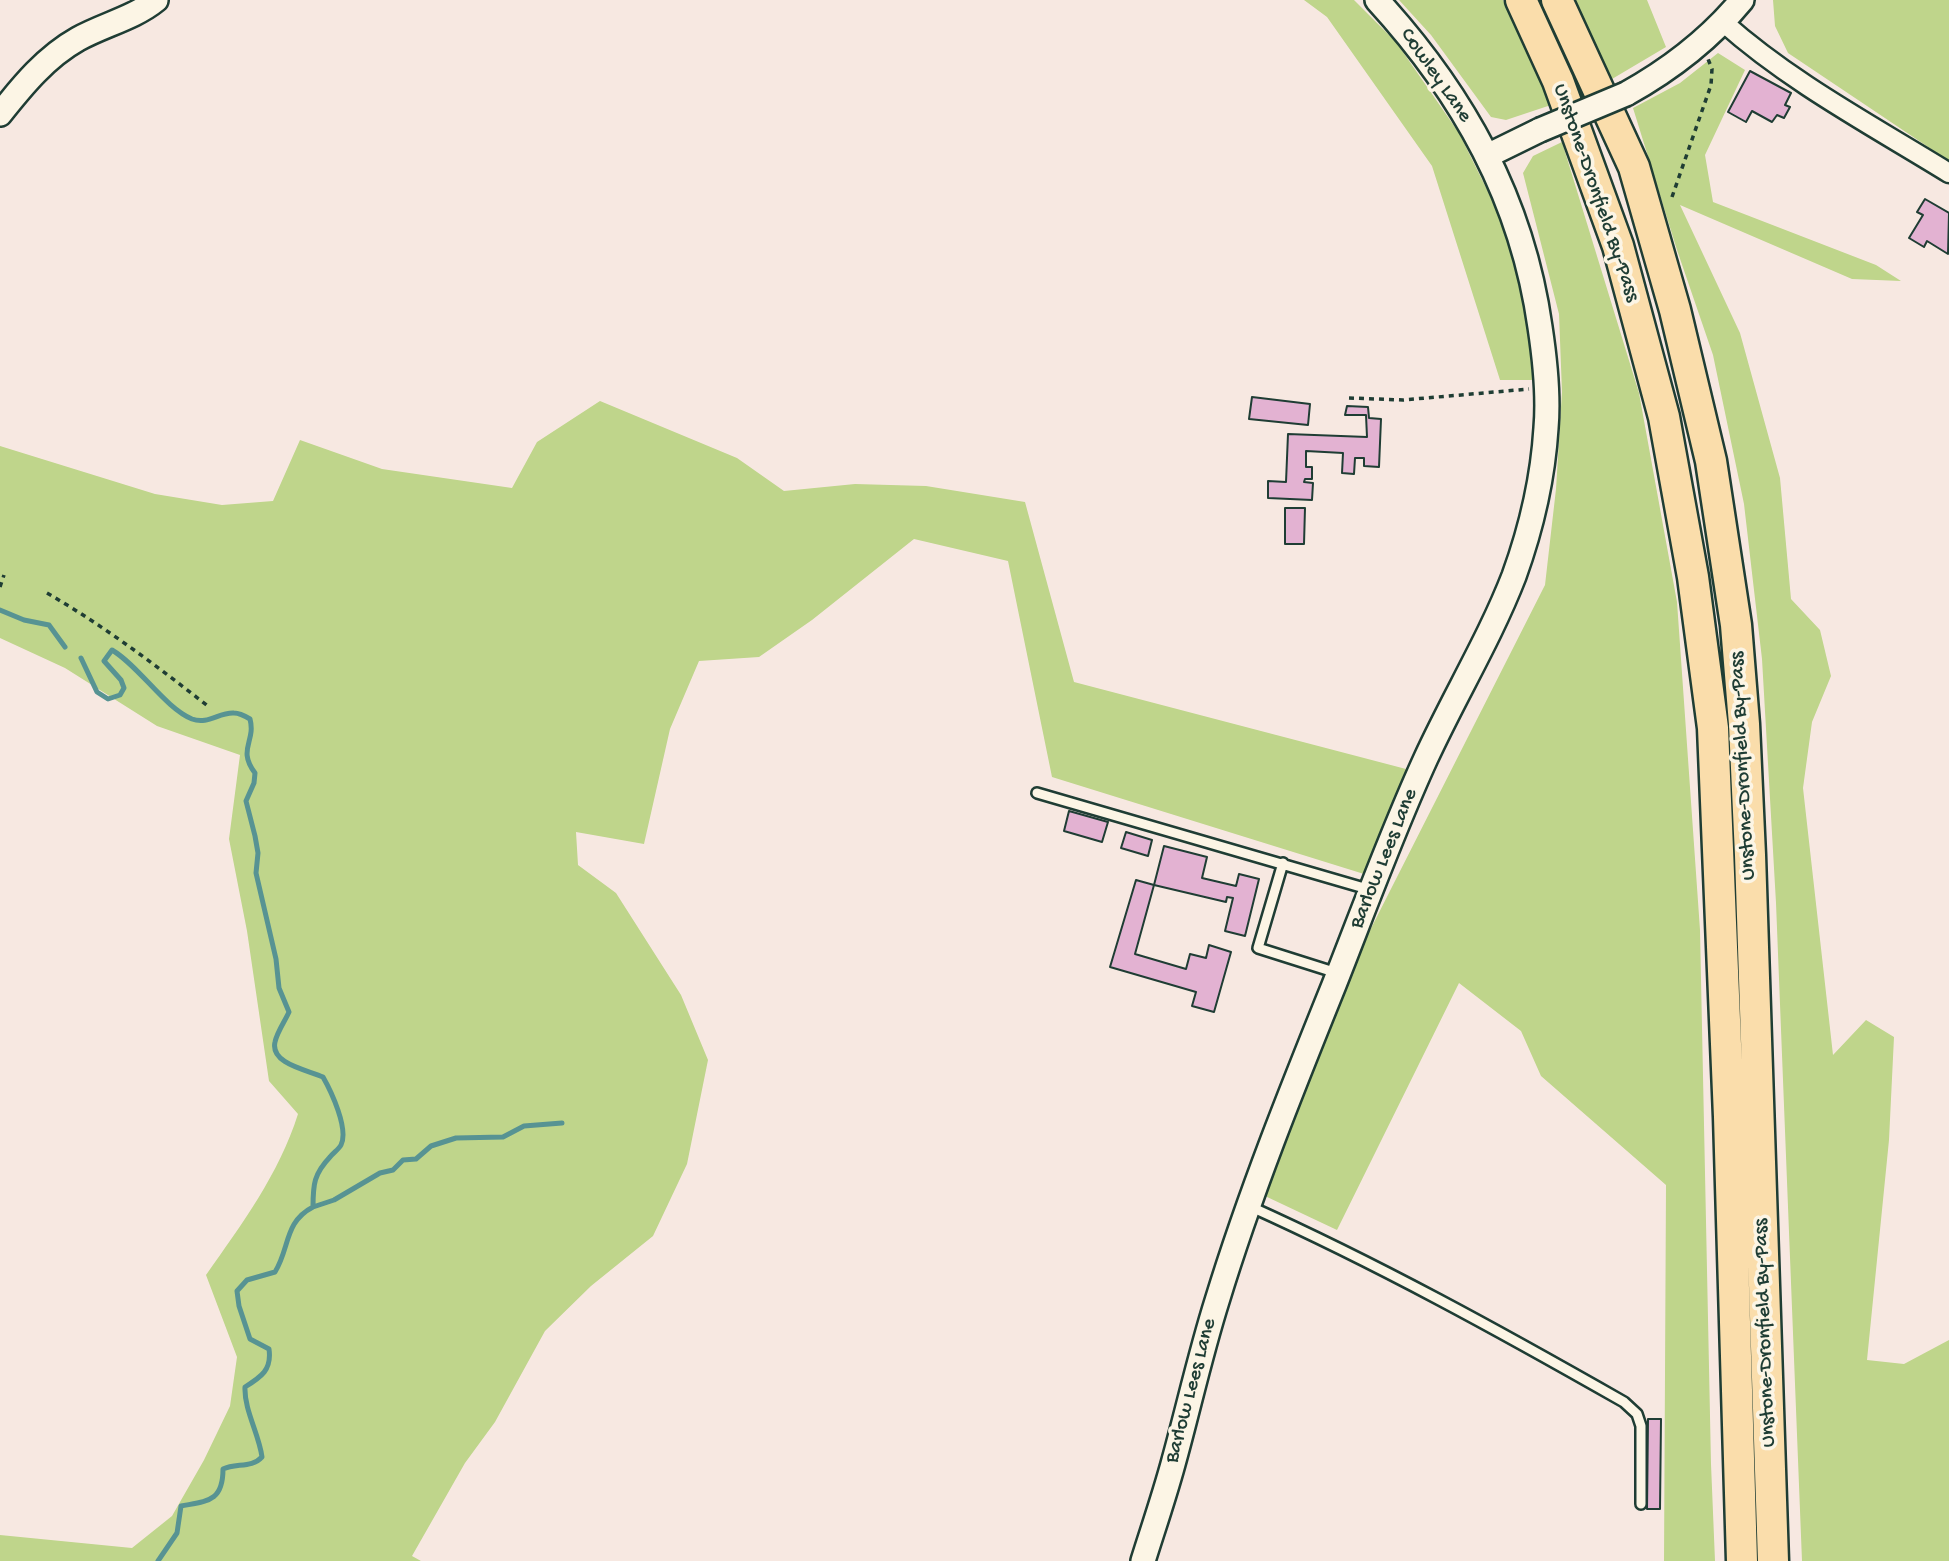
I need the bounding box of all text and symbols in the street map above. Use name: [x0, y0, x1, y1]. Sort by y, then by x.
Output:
street label: Cowley Lane: [1393, 24, 1477, 128]
street label: Unstone-Dronfield By-Pass: [1546, 81, 1644, 305]
street label: Unstone-Dronfield By-Pass: [1725, 651, 1763, 881]
street label: Barlow Lees Lane: [1345, 785, 1425, 933]
street label: Unstone-Dronfield By-Pass: [1749, 1218, 1783, 1448]
street label: Barlow Lees Lane: [1161, 1316, 1223, 1466]

